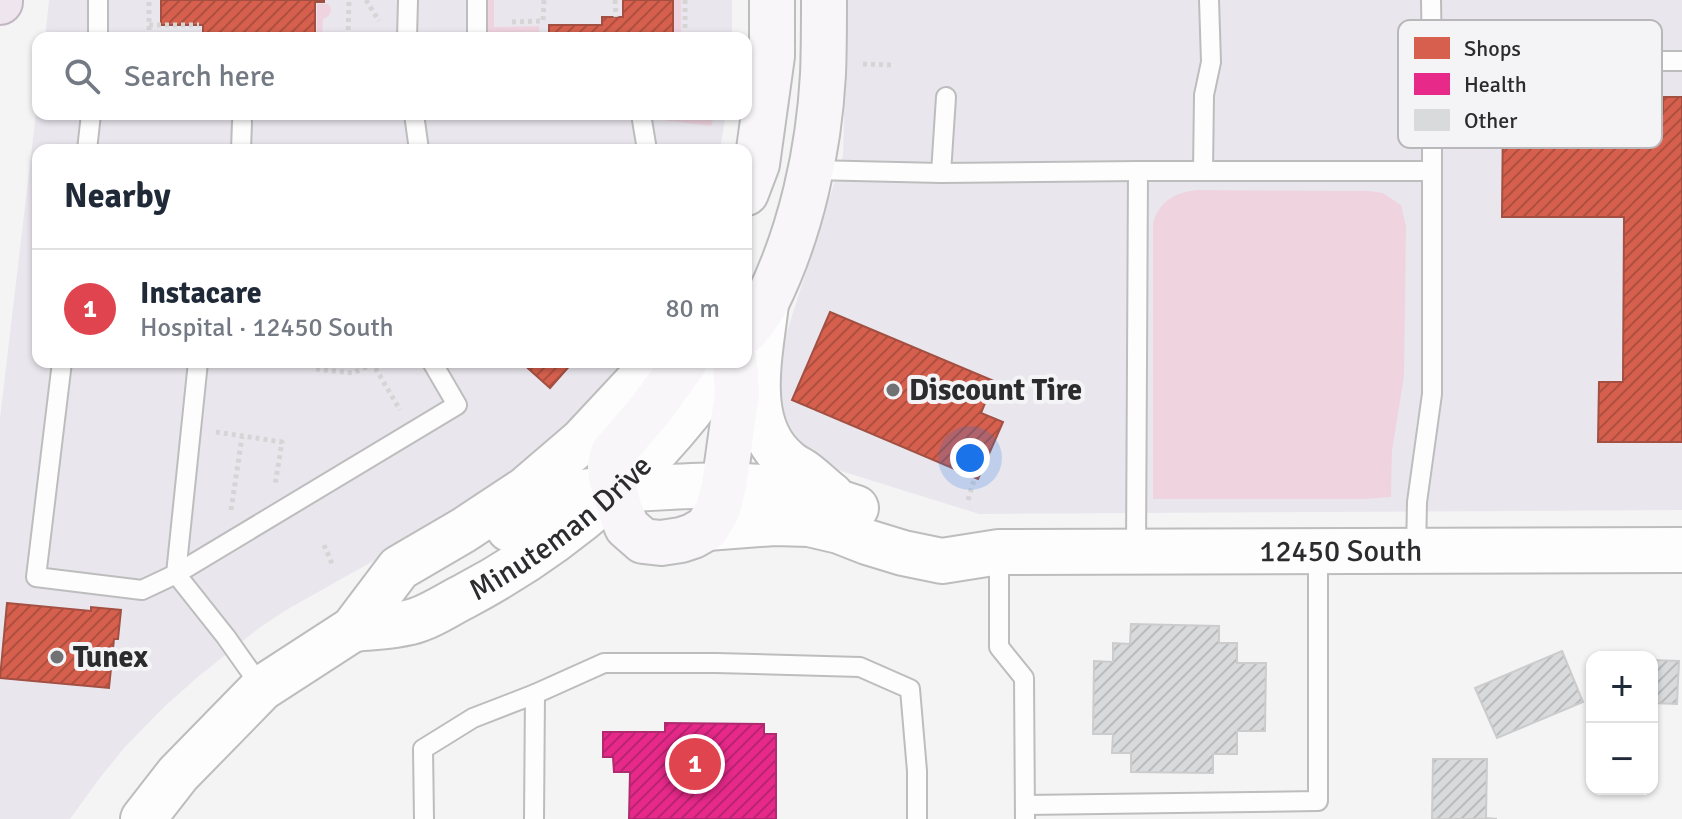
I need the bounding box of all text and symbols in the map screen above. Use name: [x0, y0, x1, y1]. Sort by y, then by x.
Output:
legend: [1398, 20, 1662, 148]
search box: [32, 32, 752, 120]
text: Shops: [1464, 35, 1521, 62]
icon: search: [60, 54, 104, 98]
text: Search here: [124, 58, 275, 95]
text: Health: [1464, 71, 1527, 98]
text: Other: [1464, 107, 1517, 134]
text: Nearby: [64, 175, 171, 217]
text: Instacare: [140, 275, 262, 312]
text: 1: [83, 293, 97, 325]
text: 80 m: [665, 293, 720, 325]
text: Hospital · 12450 South: [140, 312, 394, 344]
place label: Discount Tire: [909, 372, 1082, 409]
marker: Discount Tire: [884, 381, 902, 399]
your location: [950, 438, 990, 478]
street label: Minuteman Drive: [463, 448, 660, 609]
street label: 12450 South: [1259, 533, 1422, 570]
place label: Tunex: [73, 639, 148, 676]
marker: Tunex: [48, 648, 66, 666]
map controls: [1586, 651, 1658, 795]
button: +: [1586, 651, 1658, 723]
button: −: [1586, 723, 1658, 795]
pin: 1: [669, 734, 721, 794]

